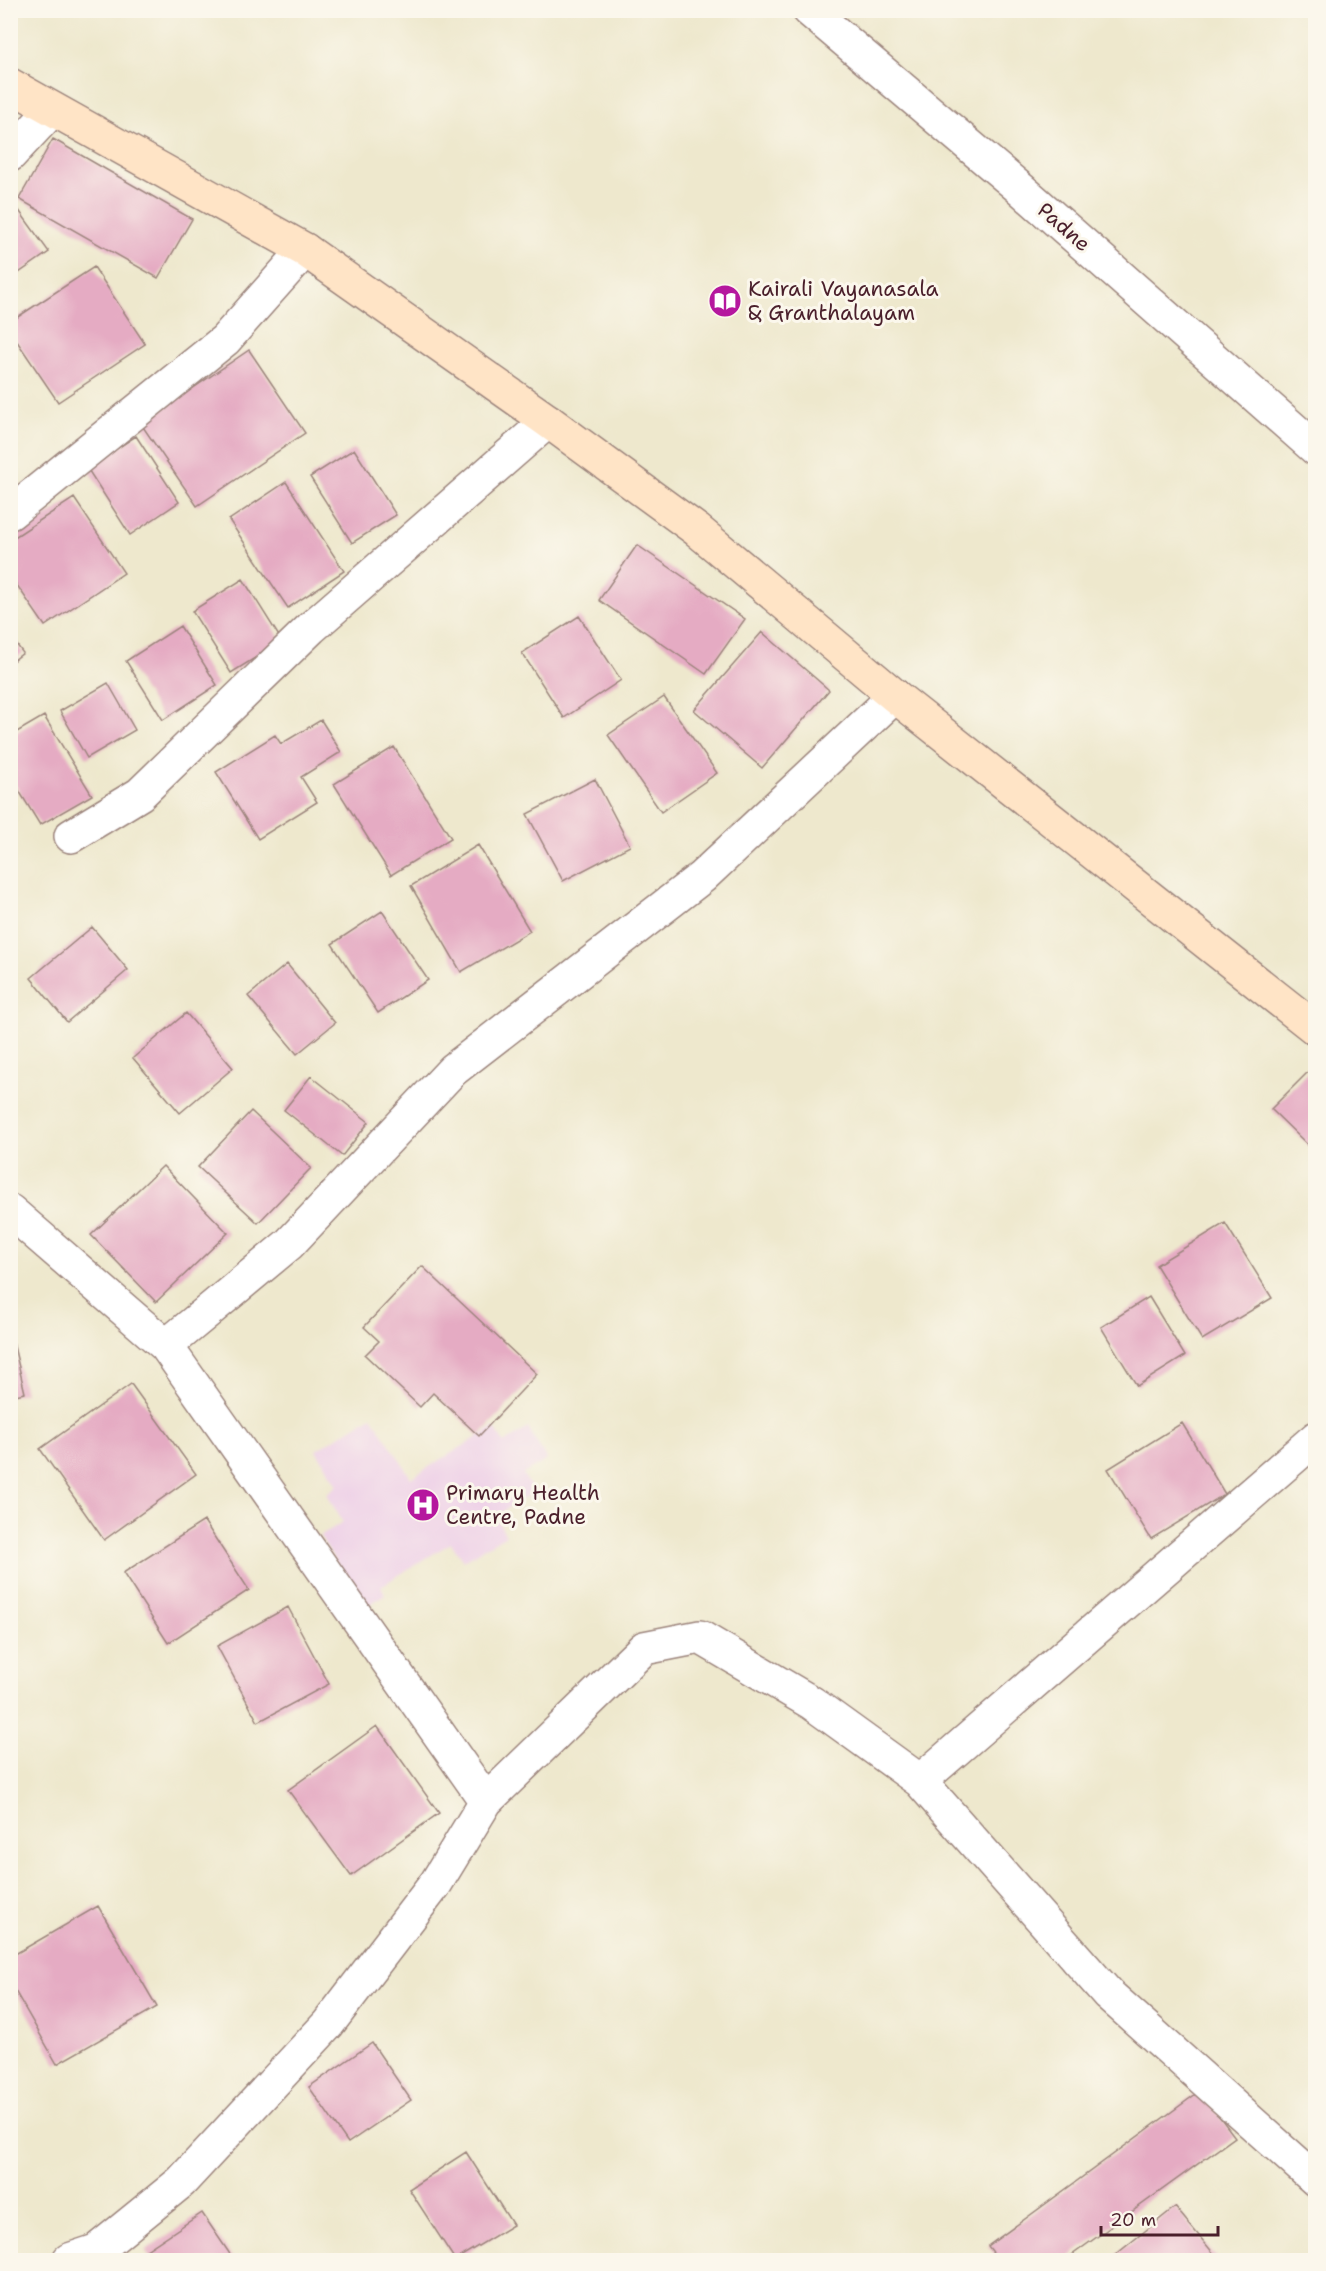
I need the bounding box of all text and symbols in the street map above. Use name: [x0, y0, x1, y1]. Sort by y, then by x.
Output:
street label: Padne: [1031, 196, 1097, 258]
place label: Kairali Vayanasala & Granthalayam: [748, 275, 939, 327]
library icon: Kairali Vayanasala & Granthalayam: [707, 283, 743, 319]
place label: Primary Health Centre, Padne: [446, 1479, 600, 1531]
hospital icon: Primary Health Centre, Padne: [405, 1487, 441, 1523]
scale bar: [1101, 2199, 1218, 2237]
text: 20 m: [1110, 2208, 1156, 2232]

